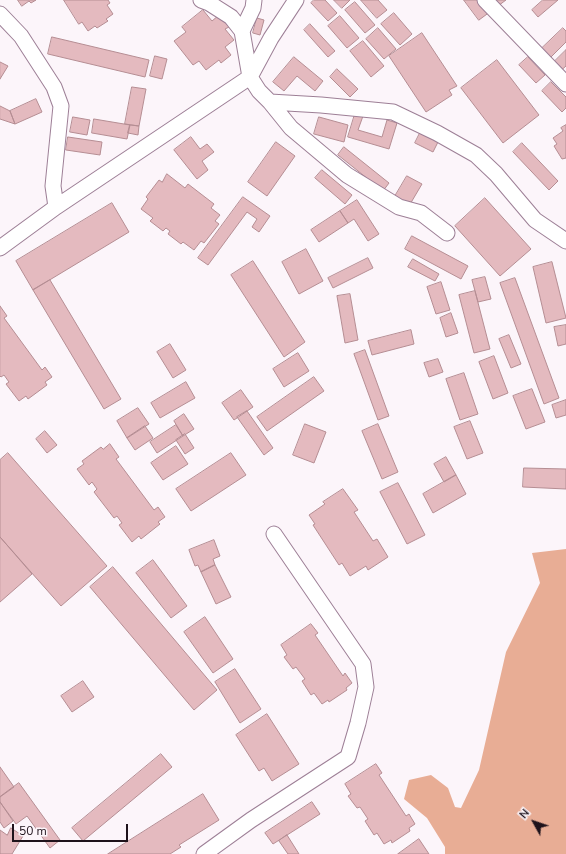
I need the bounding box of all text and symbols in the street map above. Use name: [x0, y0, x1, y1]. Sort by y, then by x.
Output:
north arrow: [514, 802, 554, 842]
text: N: [516, 806, 533, 822]
scale bar: [14, 816, 130, 842]
text: 50 m: [19, 823, 47, 839]

